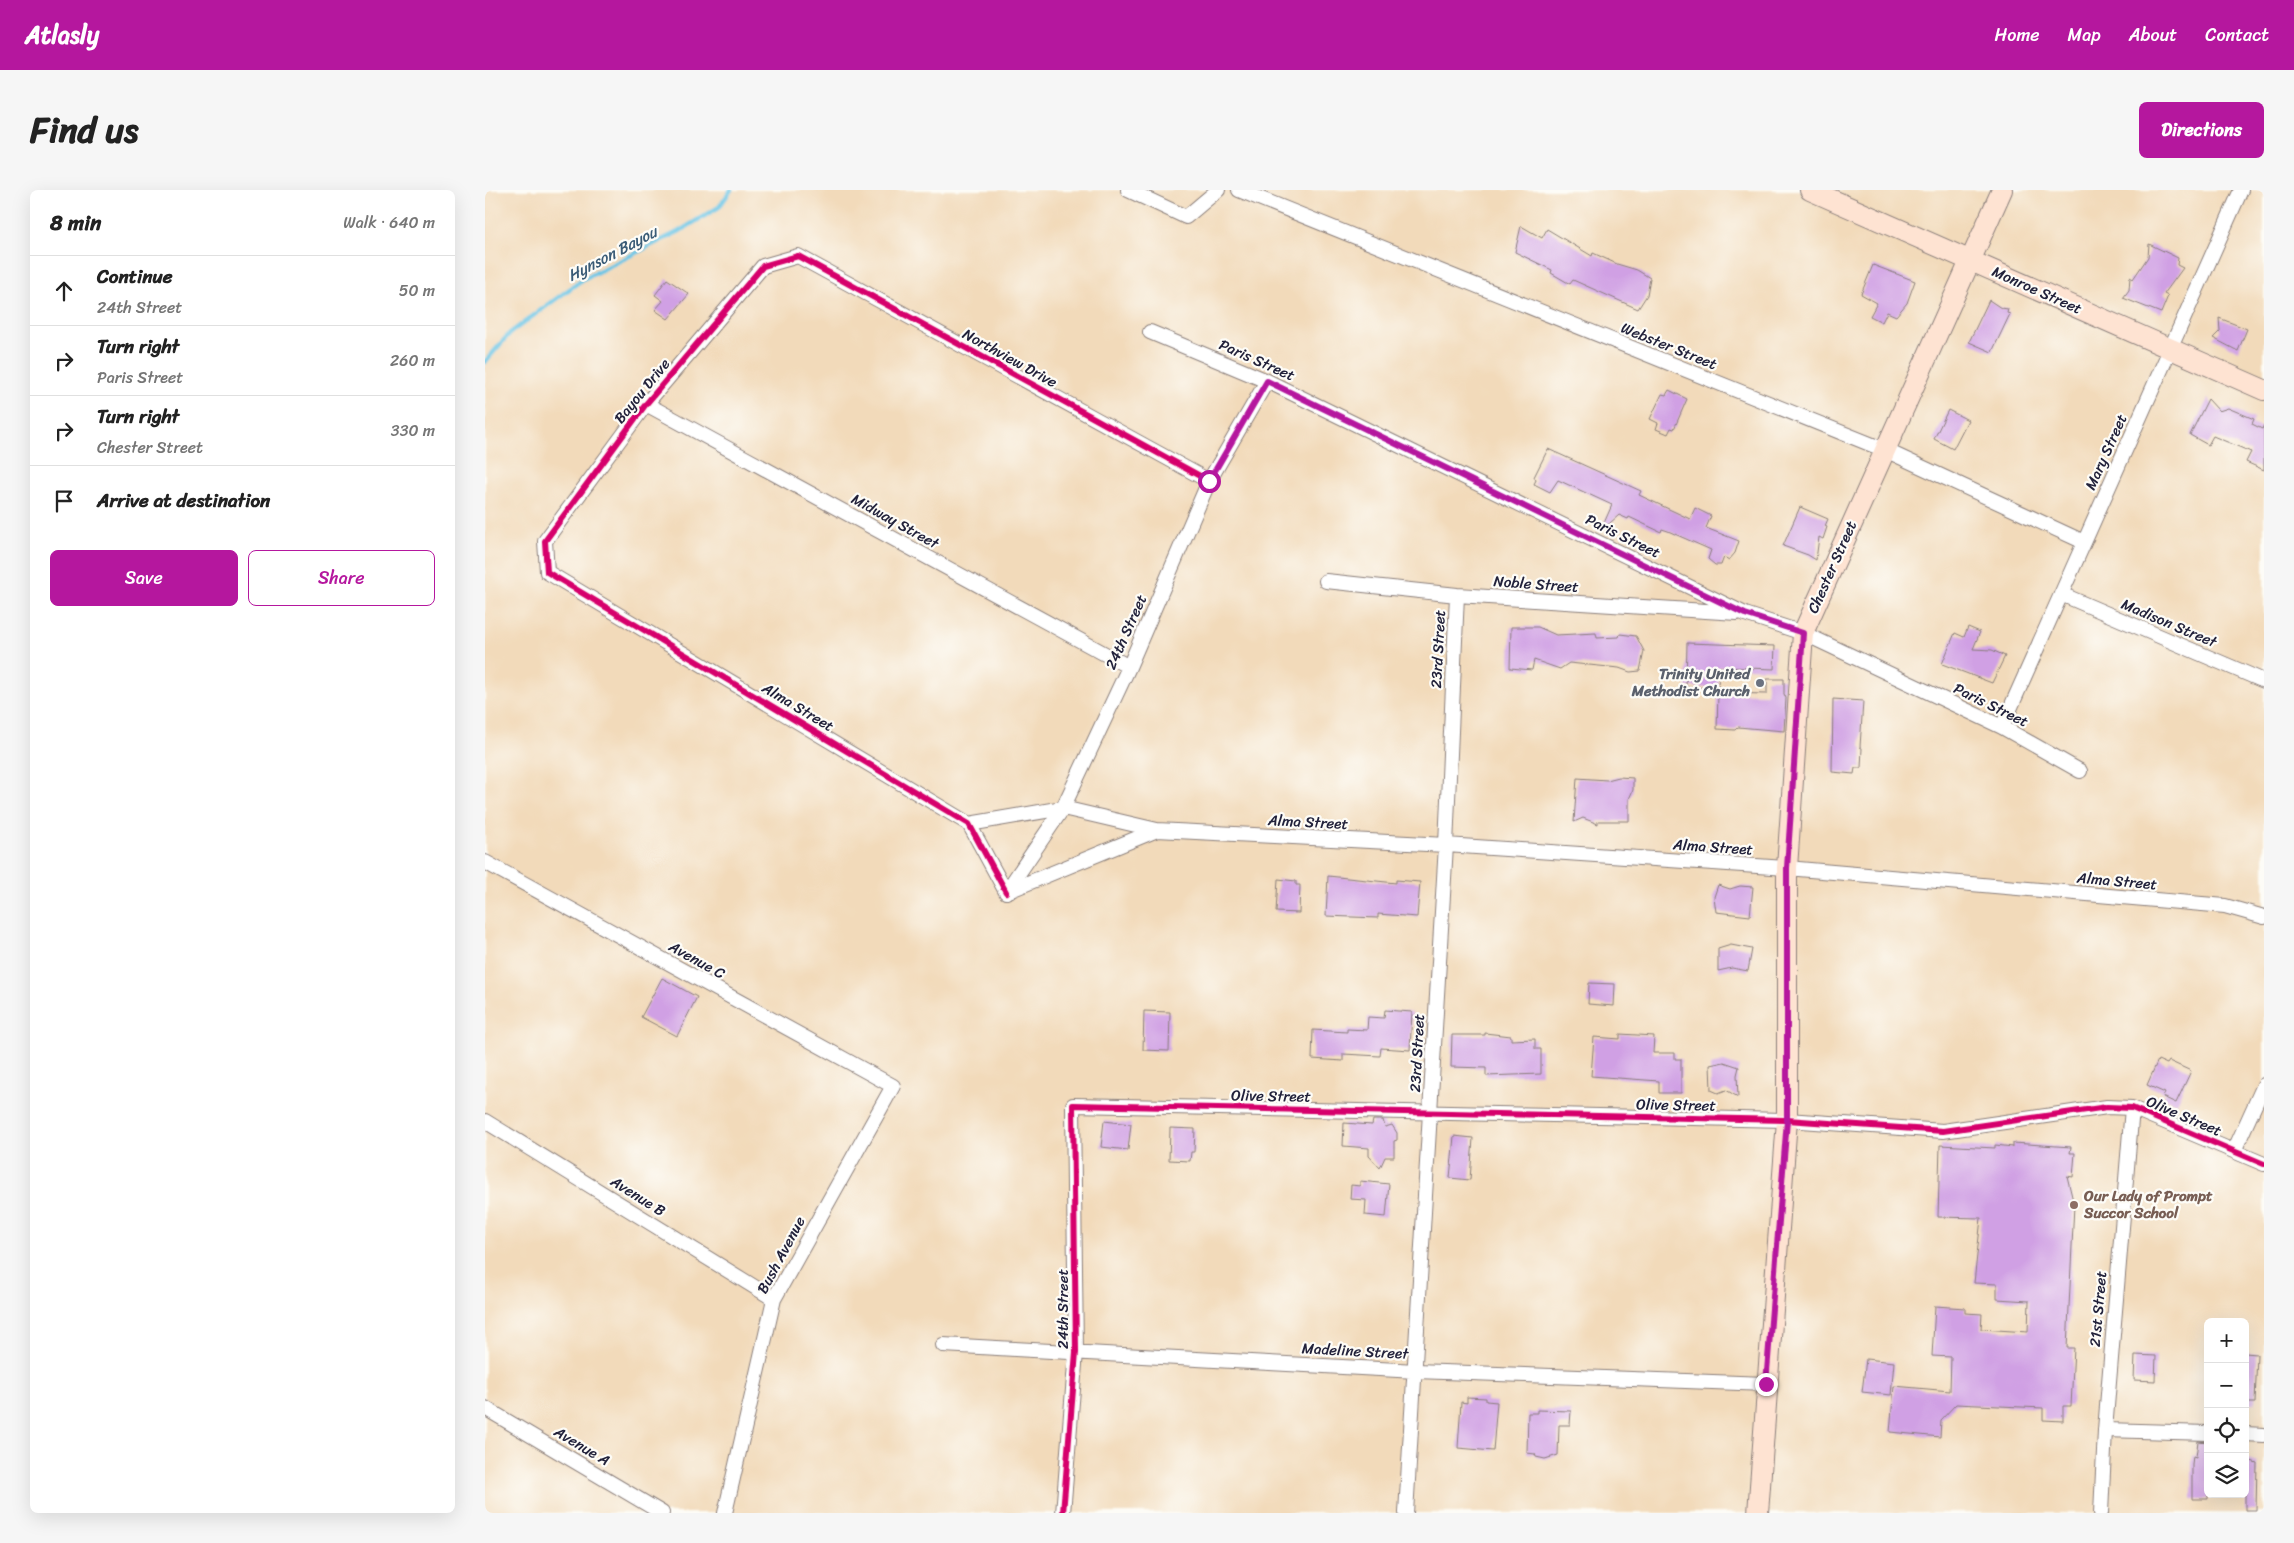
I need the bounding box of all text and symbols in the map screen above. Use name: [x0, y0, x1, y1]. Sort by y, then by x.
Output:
text: Atlasly: [25, 14, 99, 56]
text: Home: [1995, 19, 2040, 51]
text: Map: [2068, 19, 2101, 51]
text: About: [2129, 19, 2177, 51]
text: Contact: [2205, 19, 2269, 51]
text: Find us: [30, 99, 138, 161]
button: Directions: [2139, 102, 2264, 158]
text: 8 min: [50, 204, 101, 242]
text: Walk · 640 m: [343, 208, 435, 237]
water label: Hynson Bayou: [562, 216, 665, 289]
street label: Monroe Street: [1988, 259, 2087, 322]
text: Continue: [97, 260, 173, 293]
text: 50 m: [399, 276, 435, 305]
icon: ahead: [50, 277, 78, 305]
text: 24th Street: [97, 293, 182, 322]
street label: Webster Street: [1617, 315, 1721, 377]
street label: Northview Drive: [958, 321, 1063, 395]
text: Turn right: [97, 330, 179, 363]
street label: Paris Street: [1215, 332, 1300, 388]
text: 260 m: [390, 346, 435, 375]
icon: right: [50, 347, 78, 375]
street label: Bayou Drive: [607, 352, 677, 430]
text: Paris Street: [97, 363, 183, 392]
text: Turn right: [97, 400, 179, 433]
street label: Mary Street: [2078, 409, 2135, 494]
text: 330 m: [391, 416, 435, 445]
icon: right: [50, 417, 78, 445]
text: Chester Street: [97, 433, 203, 462]
route start: [1198, 470, 1221, 493]
text: Arrive at destination: [97, 484, 270, 517]
street label: Midway Street: [846, 486, 944, 556]
icon: arrive: [50, 487, 78, 515]
street label: Paris Street: [1581, 507, 1665, 566]
street label: Chester Street: [1800, 516, 1864, 618]
button: Save: [50, 550, 238, 606]
button: Share: [248, 550, 435, 606]
street label: Noble Street: [1493, 568, 1580, 600]
street label: 24th Street: [1098, 590, 1154, 674]
street label: Madison Street: [2117, 591, 2222, 655]
street label: 23rd Street: [1423, 609, 1453, 689]
place label: Trinity United Methodist Church: [1631, 661, 1752, 704]
street label: Alma Street: [756, 675, 839, 739]
street label: Paris Street: [1949, 676, 2033, 735]
marker: Trinity United Methodist Church: [1754, 677, 1766, 689]
street label: Alma Street: [1266, 807, 1349, 837]
street label: Alma Street: [1671, 831, 1754, 863]
street label: Alma Street: [2075, 864, 2159, 897]
street label: Avenue C: [663, 933, 731, 987]
street label: 23rd Street: [1402, 1013, 1432, 1093]
street label: Olive Street: [1231, 1082, 1312, 1110]
street label: Olive Street: [2142, 1088, 2226, 1144]
street label: Olive Street: [1636, 1091, 1717, 1119]
street label: Avenue B: [604, 1168, 671, 1224]
place label: Our Lady of Prompt Succor School: [2083, 1183, 2213, 1226]
marker: Our Lady of Prompt Succor School: [2068, 1199, 2080, 1211]
street label: Bush Avenue: [750, 1211, 812, 1298]
street label: 24th Street: [1050, 1269, 1076, 1349]
street label: 21st Street: [2082, 1270, 2114, 1348]
map controls: [2204, 1318, 2249, 1498]
button: +: [2204, 1318, 2249, 1363]
street label: Madeline Street: [1301, 1335, 1410, 1367]
button: −: [2204, 1363, 2249, 1408]
route end: [1755, 1373, 1778, 1396]
button: locate: [2204, 1408, 2249, 1453]
street label: Avenue A: [548, 1418, 615, 1473]
button: layers: [2204, 1453, 2249, 1498]

